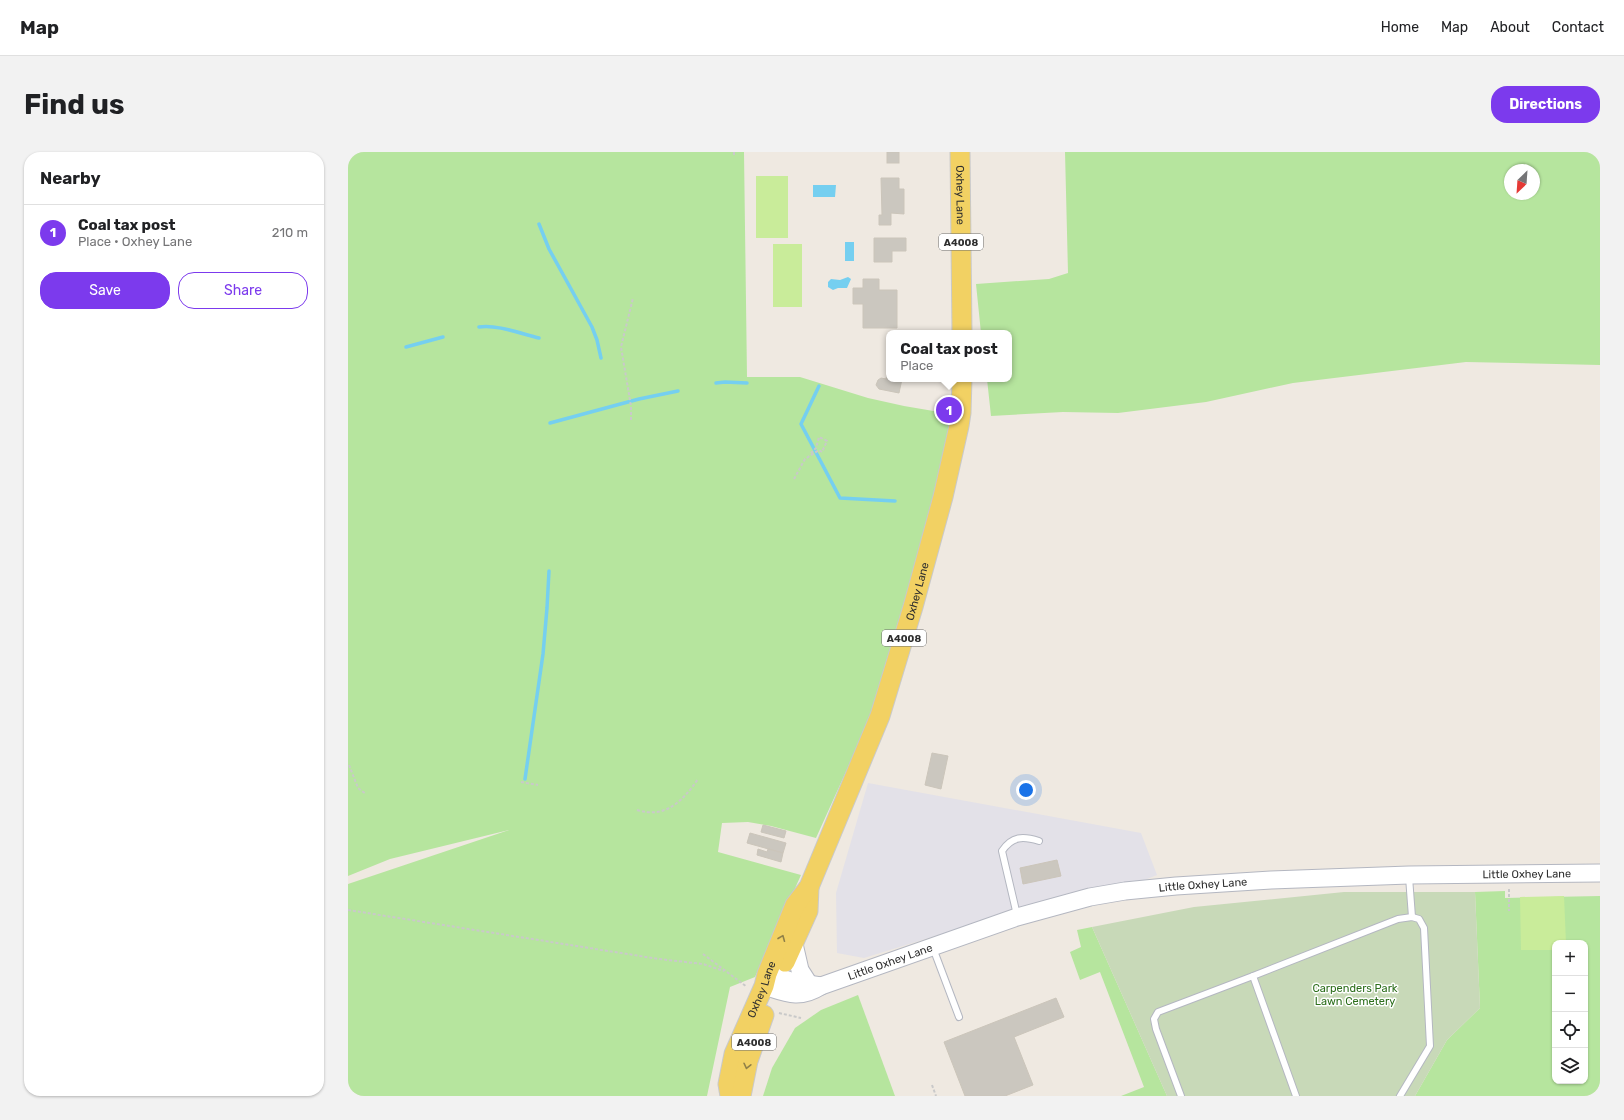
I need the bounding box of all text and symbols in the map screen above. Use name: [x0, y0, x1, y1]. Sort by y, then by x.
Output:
text: Map: [20, 16, 59, 39]
text: Home: [1381, 19, 1419, 36]
text: Map: [1441, 19, 1468, 36]
text: About: [1490, 19, 1530, 36]
text: Contact: [1552, 19, 1604, 36]
button: Directions: [1491, 86, 1600, 123]
text: Find us: [24, 88, 124, 121]
north arrow: [1504, 164, 1540, 200]
street label: Oxhey Lane: [953, 165, 967, 225]
text: Nearby: [40, 168, 101, 188]
text: Coal tax post: [78, 216, 176, 234]
text: 1: [50, 225, 56, 240]
text: 210 m: [272, 225, 308, 240]
text: Place · Oxhey Lane: [78, 234, 192, 249]
road number: A4008: [939, 234, 983, 250]
button: Save: [40, 272, 170, 309]
button: Share: [178, 272, 308, 309]
popup: [886, 330, 1012, 382]
text: Coal tax post: [900, 340, 998, 358]
text: Place: [900, 358, 933, 373]
pin: 1: [936, 395, 962, 425]
street label: Oxhey Lane: [903, 561, 932, 622]
road number: A4008: [882, 630, 926, 646]
your location: [1016, 780, 1036, 800]
street label: Little Oxhey Lane: [1482, 867, 1571, 881]
street label: Little Oxhey Lane: [1158, 876, 1248, 895]
one-way arrow: [777, 935, 785, 943]
map controls: [1552, 940, 1588, 1084]
button: +: [1552, 940, 1588, 976]
street label: Little Oxhey Lane: [846, 941, 934, 983]
street label: Oxhey Lane: [745, 959, 779, 1020]
button: −: [1552, 976, 1588, 1012]
park label: Carpenders Park Lawn Cemetery: [1312, 982, 1398, 1008]
button: locate: [1552, 1012, 1588, 1048]
road number: A4008: [732, 1034, 776, 1050]
button: layers: [1552, 1048, 1588, 1084]
one-way arrow: [744, 1063, 752, 1069]

